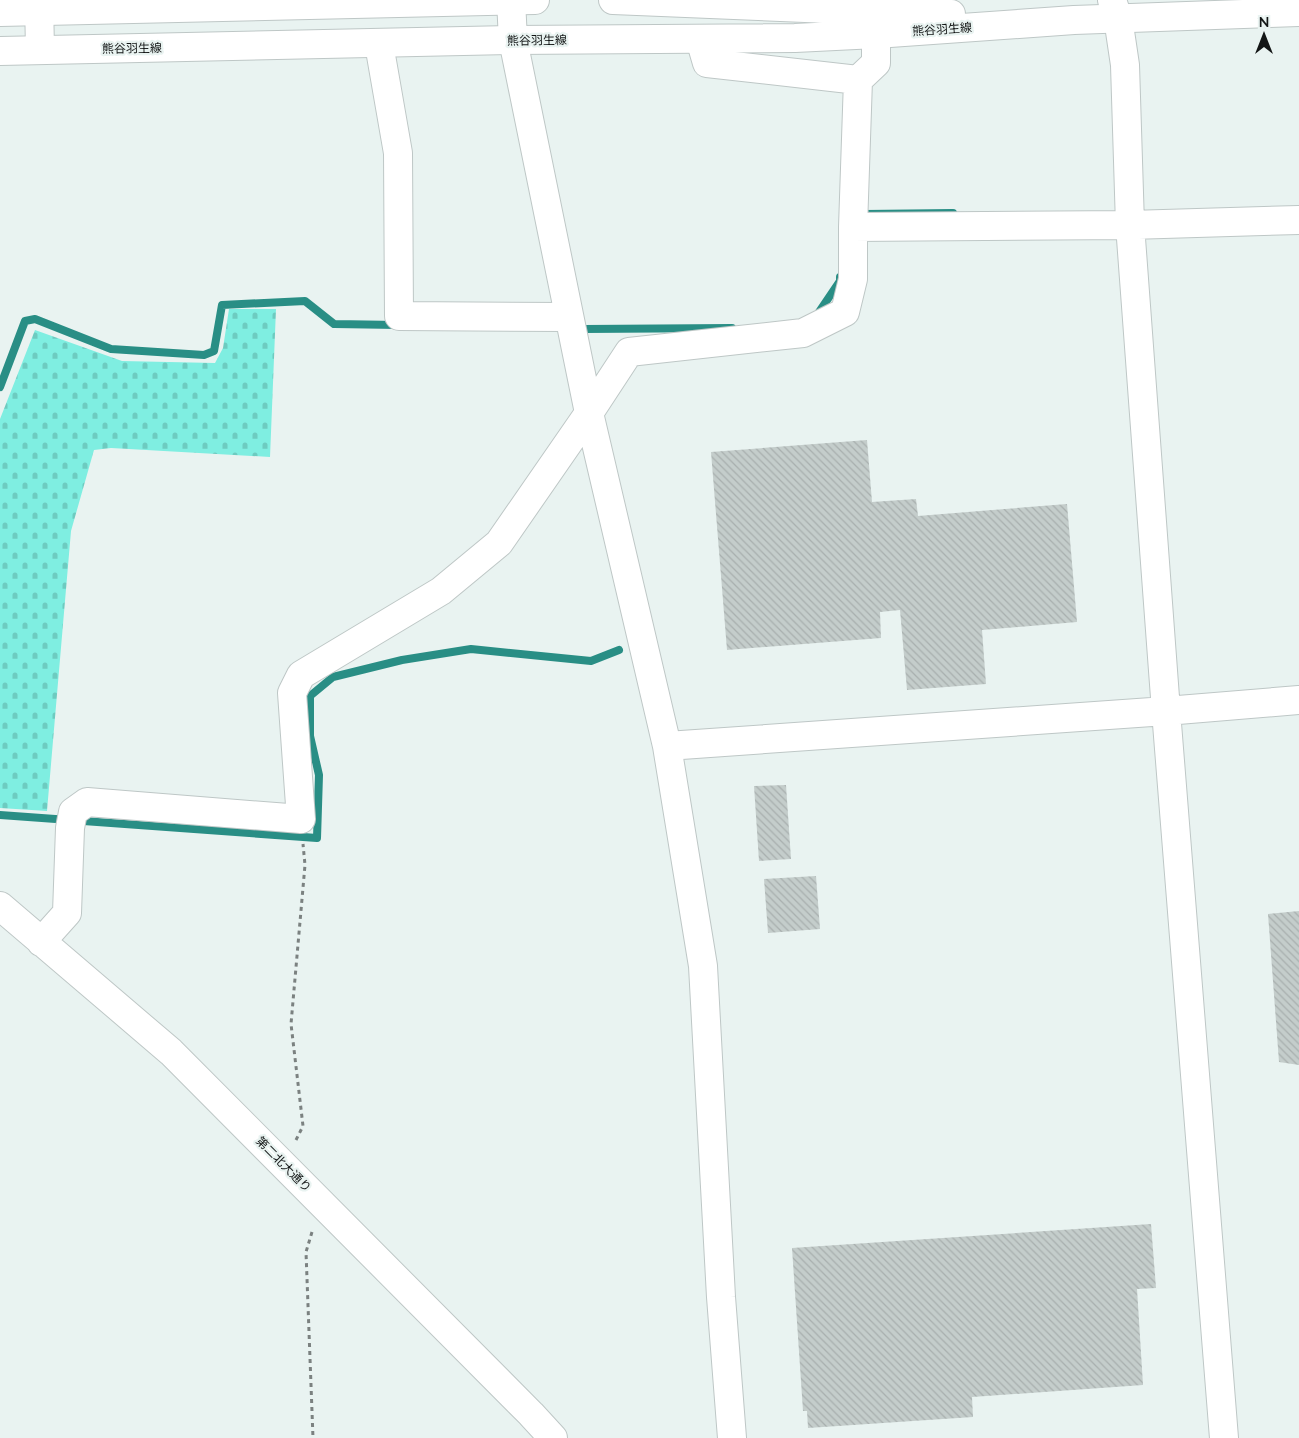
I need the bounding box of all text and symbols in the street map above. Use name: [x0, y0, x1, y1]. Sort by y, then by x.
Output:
north arrow: [1239, 10, 1289, 60]
text: N: [1259, 13, 1269, 31]
street label: 熊谷羽生線: [912, 19, 972, 39]
street label: 熊谷羽生線: [507, 32, 567, 48]
street label: 熊谷羽生線: [102, 40, 162, 56]
street label: 第二北大通り: [253, 1133, 315, 1195]

